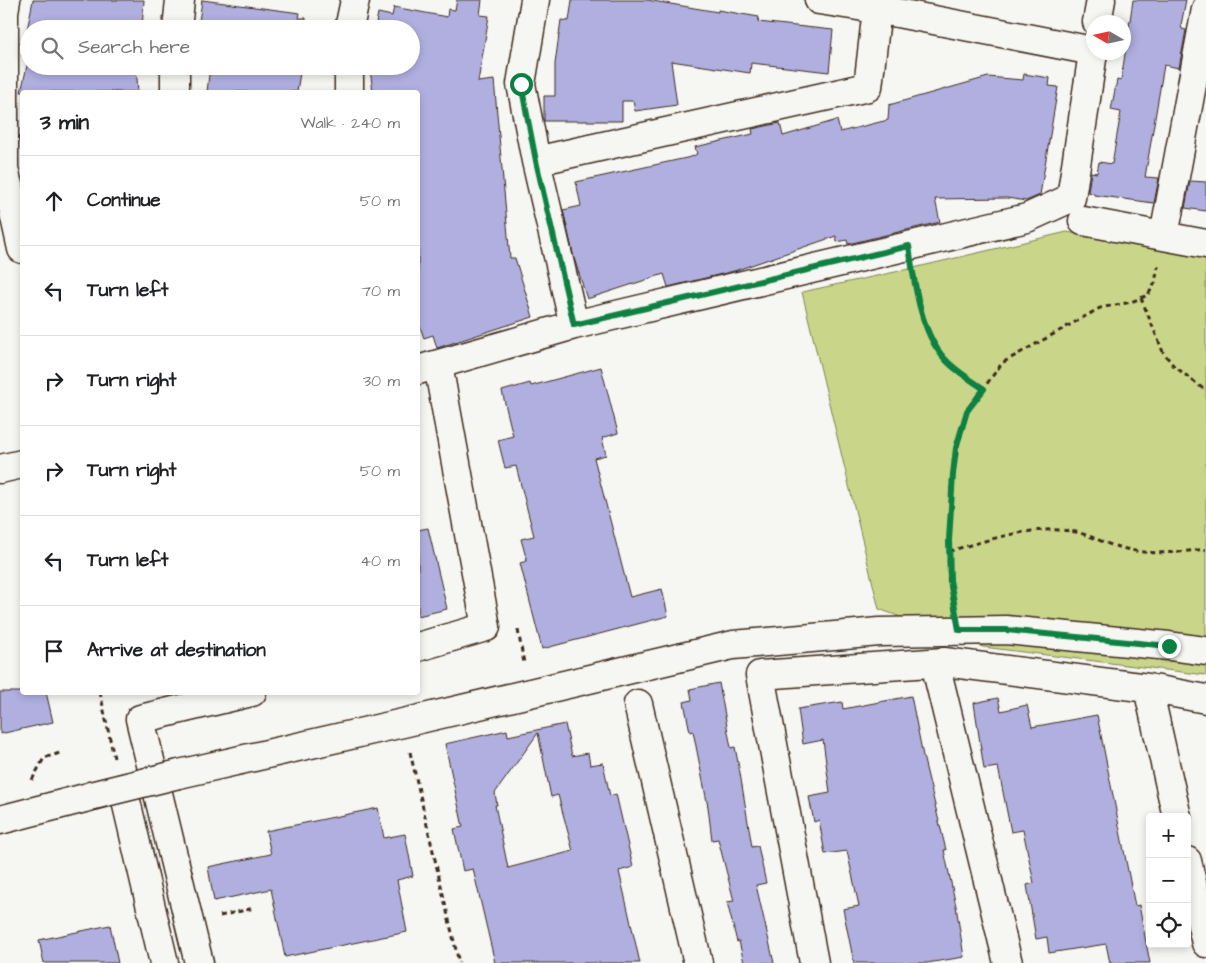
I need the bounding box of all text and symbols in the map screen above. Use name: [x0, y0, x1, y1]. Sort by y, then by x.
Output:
north arrow: [1086, 15, 1131, 60]
search box: [20, 20, 420, 75]
icon: search: [38, 34, 66, 62]
text: Search here: [78, 34, 190, 61]
route start: [510, 73, 533, 96]
text: 3 min: [40, 108, 89, 137]
text: Walk · 240 m: [300, 112, 400, 134]
icon: ahead: [40, 187, 68, 215]
text: Continue: [87, 187, 161, 214]
text: 50 m: [360, 190, 400, 212]
icon: left: [40, 277, 68, 305]
text: Turn left: [87, 277, 168, 304]
text: 70 m: [361, 280, 400, 302]
icon: right: [40, 367, 68, 395]
text: Turn right: [87, 367, 176, 394]
text: 30 m: [363, 370, 400, 392]
icon: right: [40, 457, 68, 485]
text: Turn right: [87, 457, 176, 484]
text: 50 m: [360, 460, 400, 482]
icon: left: [40, 547, 68, 575]
text: Turn left: [87, 547, 168, 574]
text: 40 m: [360, 550, 400, 572]
route end: [1158, 635, 1181, 658]
icon: arrive: [40, 637, 68, 665]
text: Arrive at destination: [87, 637, 266, 664]
map controls: [1146, 813, 1191, 948]
button: +: [1146, 813, 1191, 858]
button: −: [1146, 858, 1191, 903]
button: locate: [1146, 903, 1191, 948]

